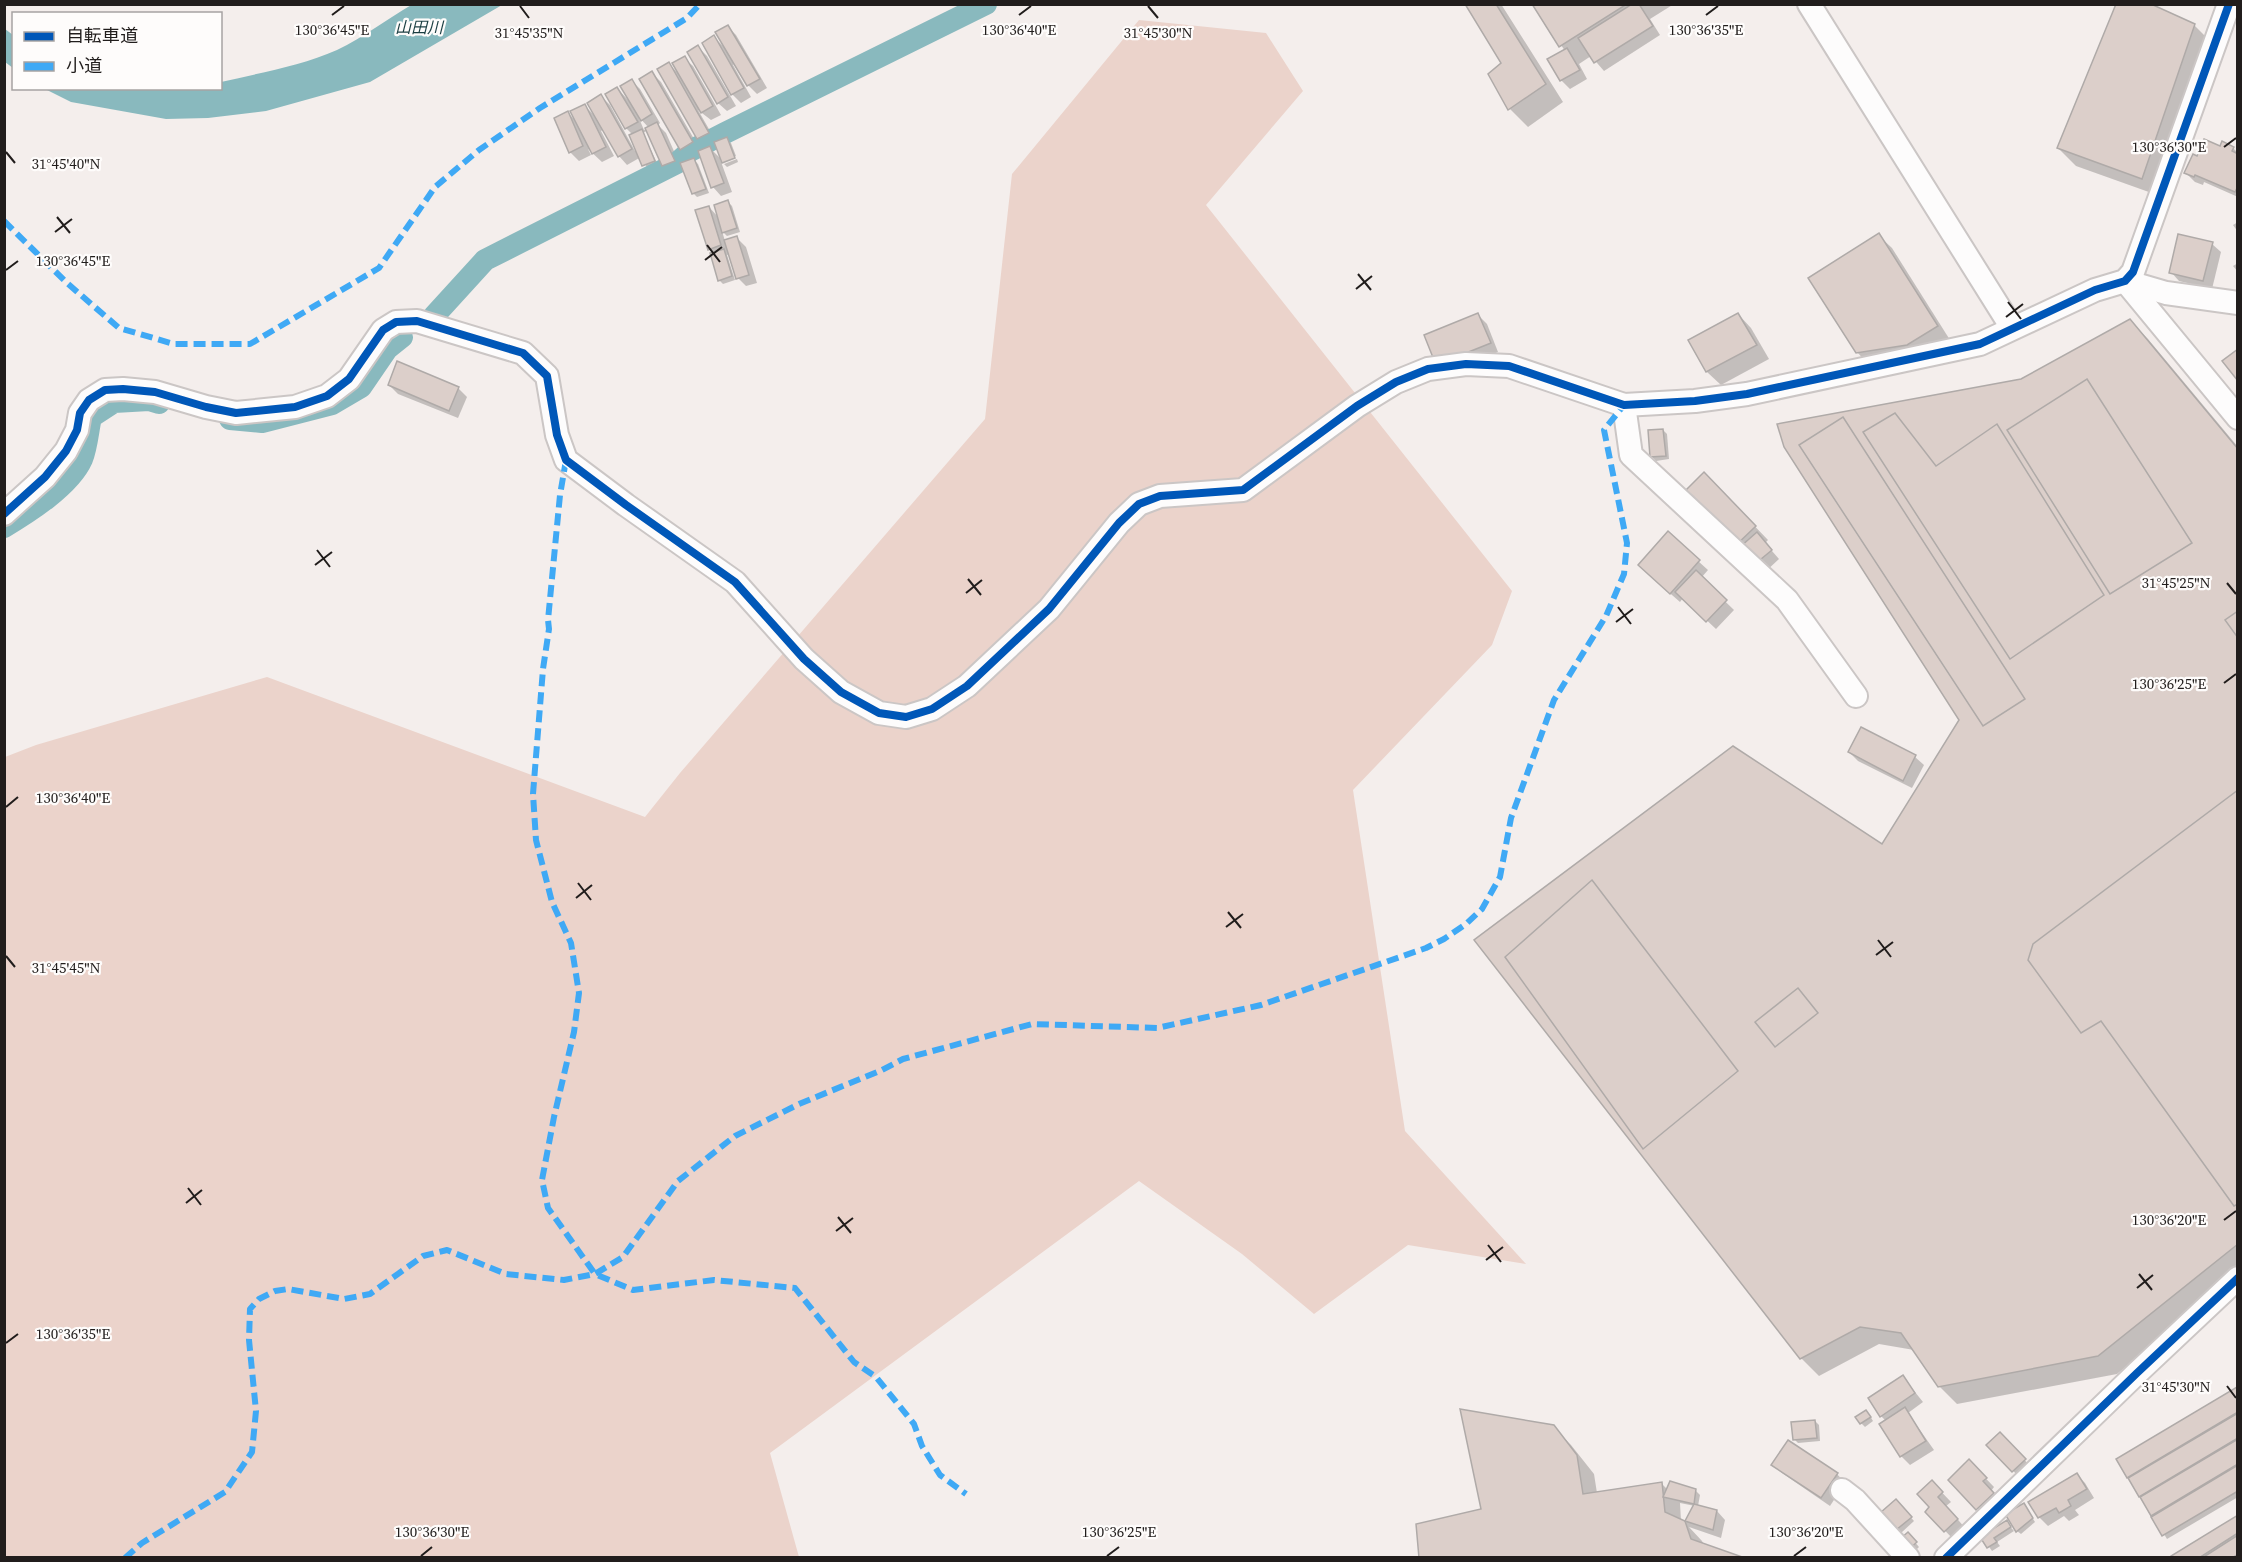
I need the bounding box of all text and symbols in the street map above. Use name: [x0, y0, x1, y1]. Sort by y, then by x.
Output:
legend: [12, 12, 222, 90]
water label: 山田川: [395, 16, 445, 38]
text: 130°36'45"E: [295, 19, 369, 40]
text: 130°36'40"E: [982, 19, 1056, 40]
text: 130°36'35"E: [1669, 19, 1743, 40]
text: 31°45'35"N: [494, 22, 564, 43]
text: 31°45'30"N: [1123, 22, 1193, 43]
text: 自転車道: [66, 23, 138, 48]
text: 小道: [66, 53, 102, 78]
text: 130°36'30"E: [2132, 136, 2206, 157]
text: 31°45'40"N: [31, 153, 101, 174]
text: 130°36'45"E: [36, 250, 110, 271]
text: 31°45'25"N: [2141, 572, 2211, 593]
text: 130°36'25"E: [2132, 673, 2206, 694]
text: 130°36'40"E: [36, 787, 110, 808]
text: 31°45'45"N: [31, 957, 101, 978]
text: 130°36'20"E: [2132, 1209, 2206, 1230]
text: 130°36'35"E: [36, 1323, 110, 1344]
text: 31°45'30"N: [2141, 1376, 2211, 1397]
text: 130°36'30"E: [395, 1521, 469, 1542]
text: 130°36'25"E: [1082, 1521, 1156, 1542]
text: 130°36'20"E: [1769, 1521, 1843, 1542]

